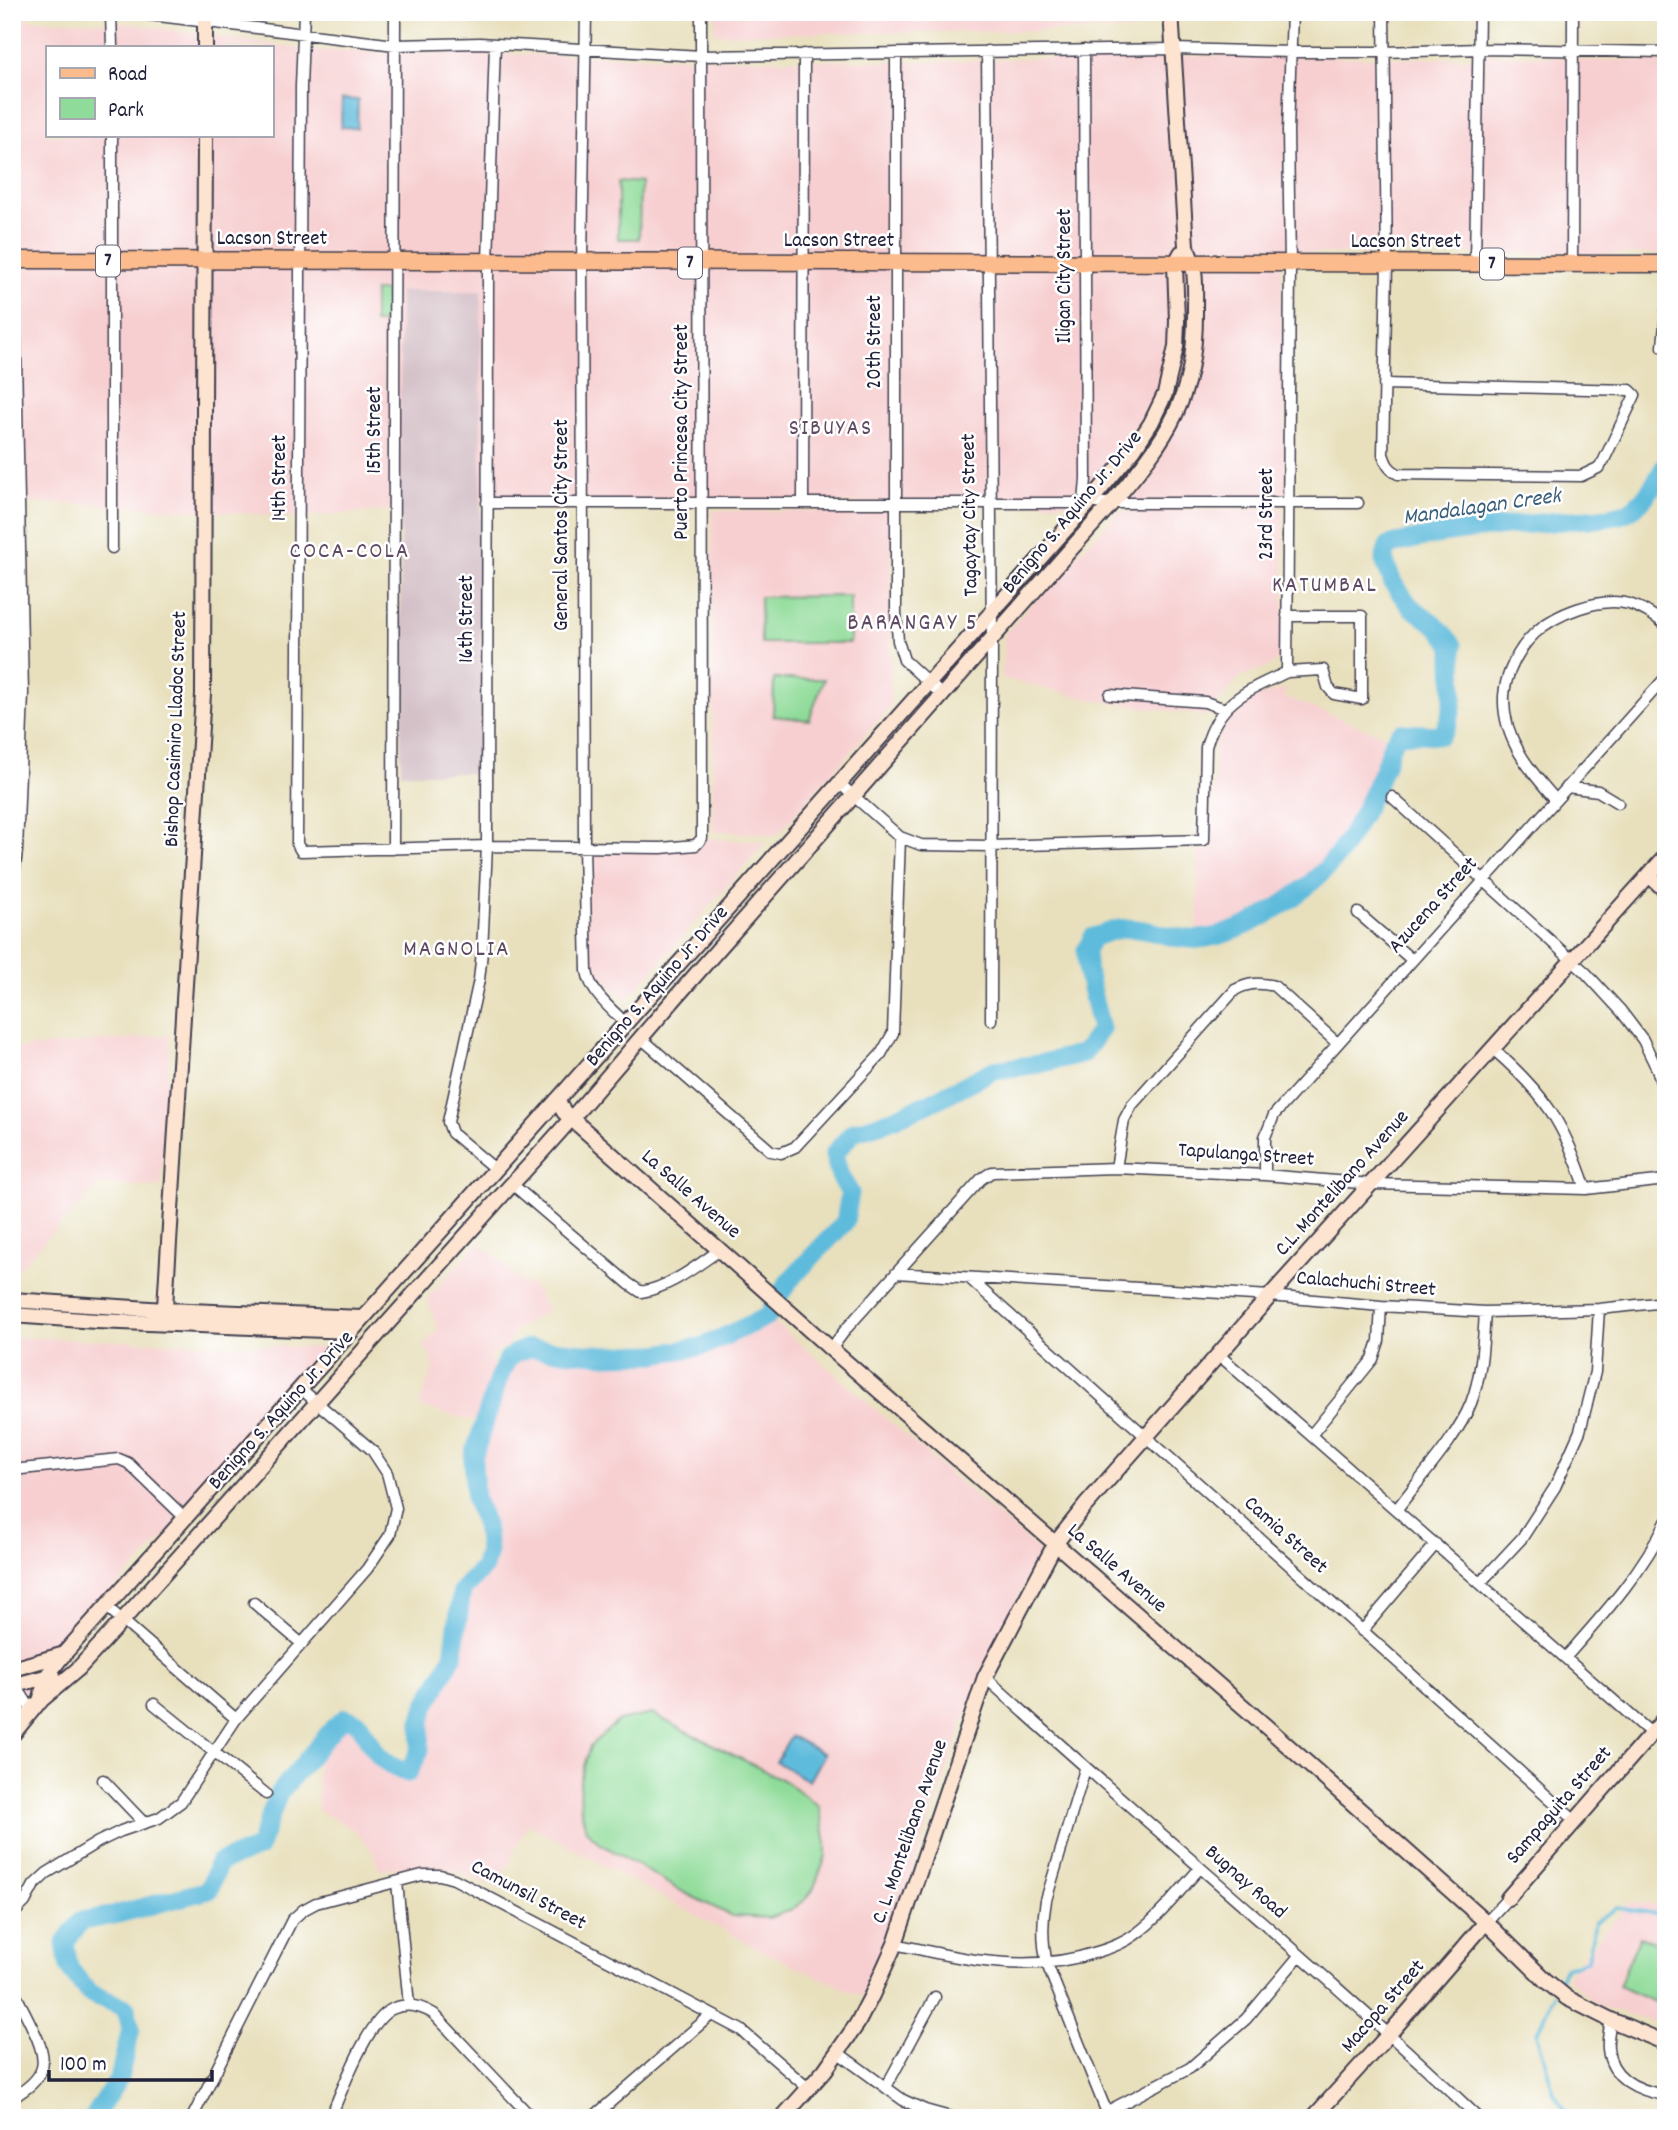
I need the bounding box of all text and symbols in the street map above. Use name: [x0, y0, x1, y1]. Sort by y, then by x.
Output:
legend: [46, 46, 273, 136]
text: Road: [108, 61, 147, 91]
text: Park: [108, 97, 144, 127]
street label: Iligan City Street: [1051, 208, 1081, 344]
street label: Lacson Street: [217, 225, 328, 255]
street label: Lacson Street: [784, 227, 895, 257]
street label: Lacson Street: [1351, 228, 1462, 258]
road number: 7: [96, 246, 120, 276]
road number: 7: [678, 247, 702, 278]
road number: 7: [1480, 248, 1504, 280]
street label: 20th Street: [861, 295, 891, 389]
street label: Puerto Princesa City Street: [668, 324, 698, 540]
street label: 15th Street: [361, 386, 391, 474]
district label: SIBUYAS: [789, 413, 873, 446]
street label: General Santos City Street: [548, 419, 578, 631]
street label: Benigno S. Aquino Jr. Drive: [996, 425, 1150, 601]
street label: Tagaytay City Street: [955, 433, 987, 597]
street label: 14th Street: [266, 434, 296, 521]
street label: 23rd Street: [1253, 468, 1283, 560]
water label: Mandalagan Creek: [1401, 480, 1566, 535]
district label: COCA-COLA: [290, 536, 410, 569]
district label: KATUMBAL: [1272, 570, 1378, 603]
street label: 16th Street: [453, 575, 483, 663]
district label: BARANGAY 5: [847, 607, 979, 641]
street label: Bishop Casimiro Lladoc Street: [158, 610, 196, 848]
street label: Azucena Street: [1382, 851, 1486, 961]
street label: Benigno S. Aquino Jr. Drive: [579, 900, 737, 1074]
district label: MAGNOLIA: [403, 934, 511, 967]
street label: C.L. Montelibano Avenue: [1269, 1104, 1417, 1264]
street label: Tapulanga Street: [1177, 1136, 1315, 1176]
street label: La Salle Avenue: [633, 1143, 747, 1247]
street label: Calachuchi Street: [1295, 1264, 1437, 1306]
street label: Benigno S. Aquino Jr. Drive: [202, 1325, 362, 1497]
street label: Camia Street: [1236, 1490, 1334, 1582]
street label: La Salle Avenue: [1059, 1517, 1173, 1621]
street label: C. L. Montelibano Avenue: [865, 1736, 957, 1928]
street label: Sampaguita Street: [1500, 1740, 1620, 1872]
street label: Bugnay Road: [1197, 1839, 1293, 1927]
street label: Camunsil Street: [465, 1853, 591, 1939]
street label: Macopa Street: [1335, 1953, 1433, 2060]
scale bar: [49, 2039, 212, 2083]
text: 100 m: [60, 2051, 107, 2081]

